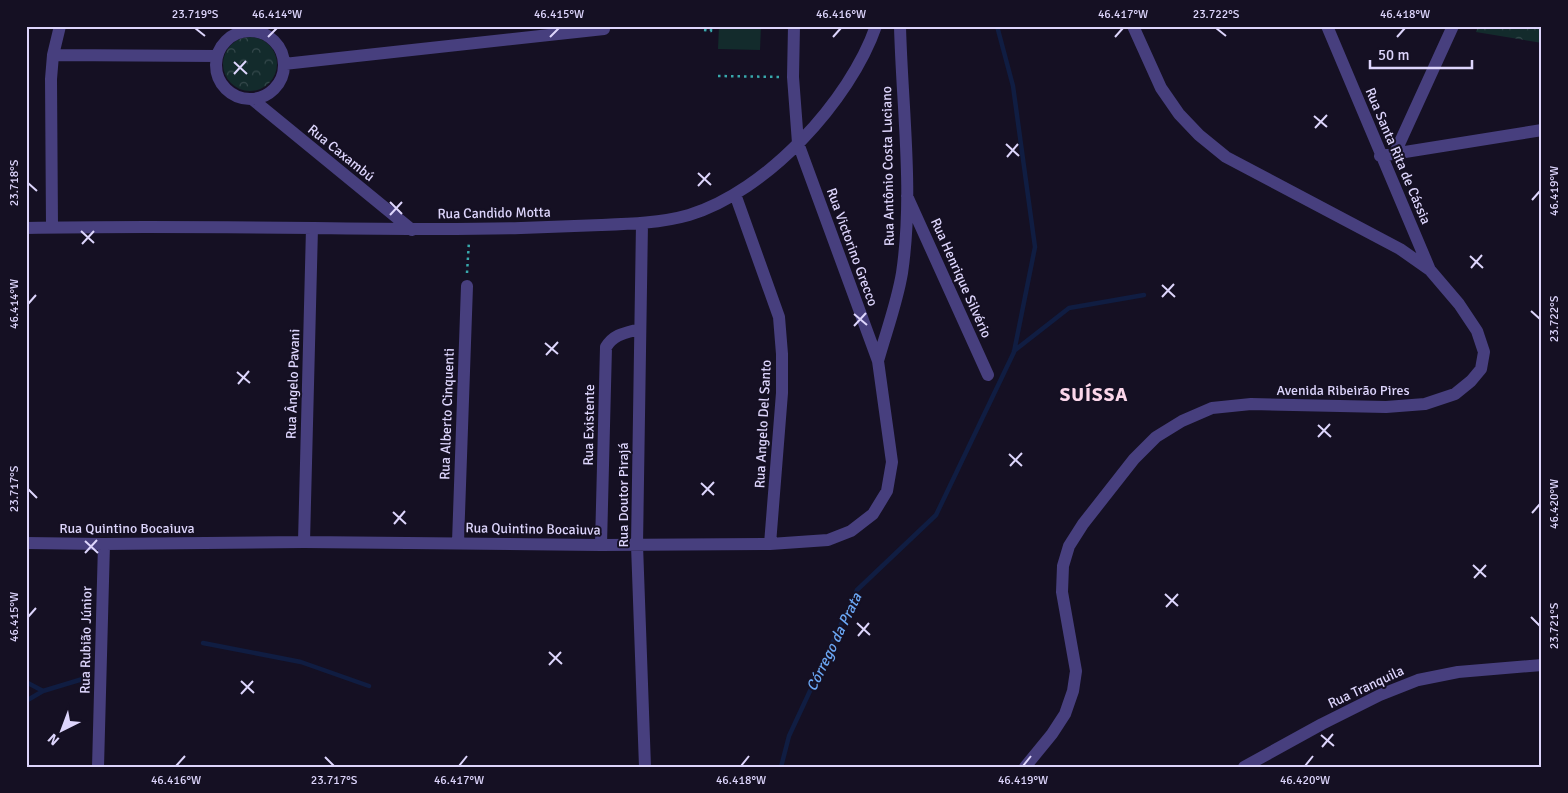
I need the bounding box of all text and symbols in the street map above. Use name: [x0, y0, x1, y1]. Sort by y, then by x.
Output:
text: 23.719°S: [172, 7, 219, 22]
text: 46.414°W: [252, 7, 302, 22]
text: 46.415°W: [534, 7, 584, 22]
text: 46.416°W: [816, 7, 866, 22]
text: 46.417°W: [1098, 7, 1148, 22]
text: 23.722°S: [1193, 7, 1240, 22]
text: 46.418°W: [1380, 7, 1430, 22]
scale bar: [1370, 38, 1473, 70]
text: 50 m: [1378, 46, 1409, 64]
street label: Rua Santa Rita de Cássia: [1361, 85, 1435, 227]
street label: Rua Antônio Costa Luciano: [878, 86, 898, 246]
street label: Rua Caxambú: [304, 121, 378, 185]
text: 23.718°S: [7, 159, 22, 206]
text: 46.419°W: [1547, 166, 1562, 216]
street label: Rua Victorino Grecco: [823, 185, 881, 309]
street label: Rua Candido Motta: [437, 204, 551, 222]
street label: Rua Henrique Silvério: [927, 215, 995, 341]
text: 46.414°W: [7, 279, 22, 329]
text: 23.722°S: [1547, 295, 1562, 342]
street label: Rua Ângelo Pavani: [283, 329, 303, 439]
street label: Rua Alberto Cinquenti: [436, 348, 458, 480]
street label: Rua Angelo Del Santo: [751, 359, 775, 489]
street label: Avenida Ribeirão Pires: [1276, 382, 1410, 399]
district label: SUÍSSA: [1060, 383, 1128, 407]
street label: Rua Existente: [580, 384, 598, 466]
street label: Rua Doutor Pirajá: [615, 442, 632, 548]
text: 23.717°S: [7, 465, 22, 512]
text: 46.420°W: [1547, 479, 1562, 529]
street label: Rua Quintino Bocaiuva: [465, 519, 601, 539]
street label: Rua Quintino Bocaiuva: [59, 520, 195, 537]
street label: Rua Rubião Júnior: [77, 585, 95, 694]
water label: Córrego da Prata: [802, 590, 866, 694]
text: 46.415°W: [7, 592, 22, 642]
text: 23.721°S: [1547, 602, 1562, 649]
street label: Rua Tranquila: [1325, 662, 1407, 712]
north arrow: [38, 706, 88, 756]
text: N: [44, 730, 63, 749]
text: 46.416°W: [151, 773, 201, 788]
text: 23.717°S: [311, 773, 358, 788]
text: 46.417°W: [434, 773, 484, 788]
text: 46.418°W: [716, 773, 766, 788]
text: 46.419°W: [998, 773, 1048, 788]
text: 46.420°W: [1280, 773, 1330, 788]

